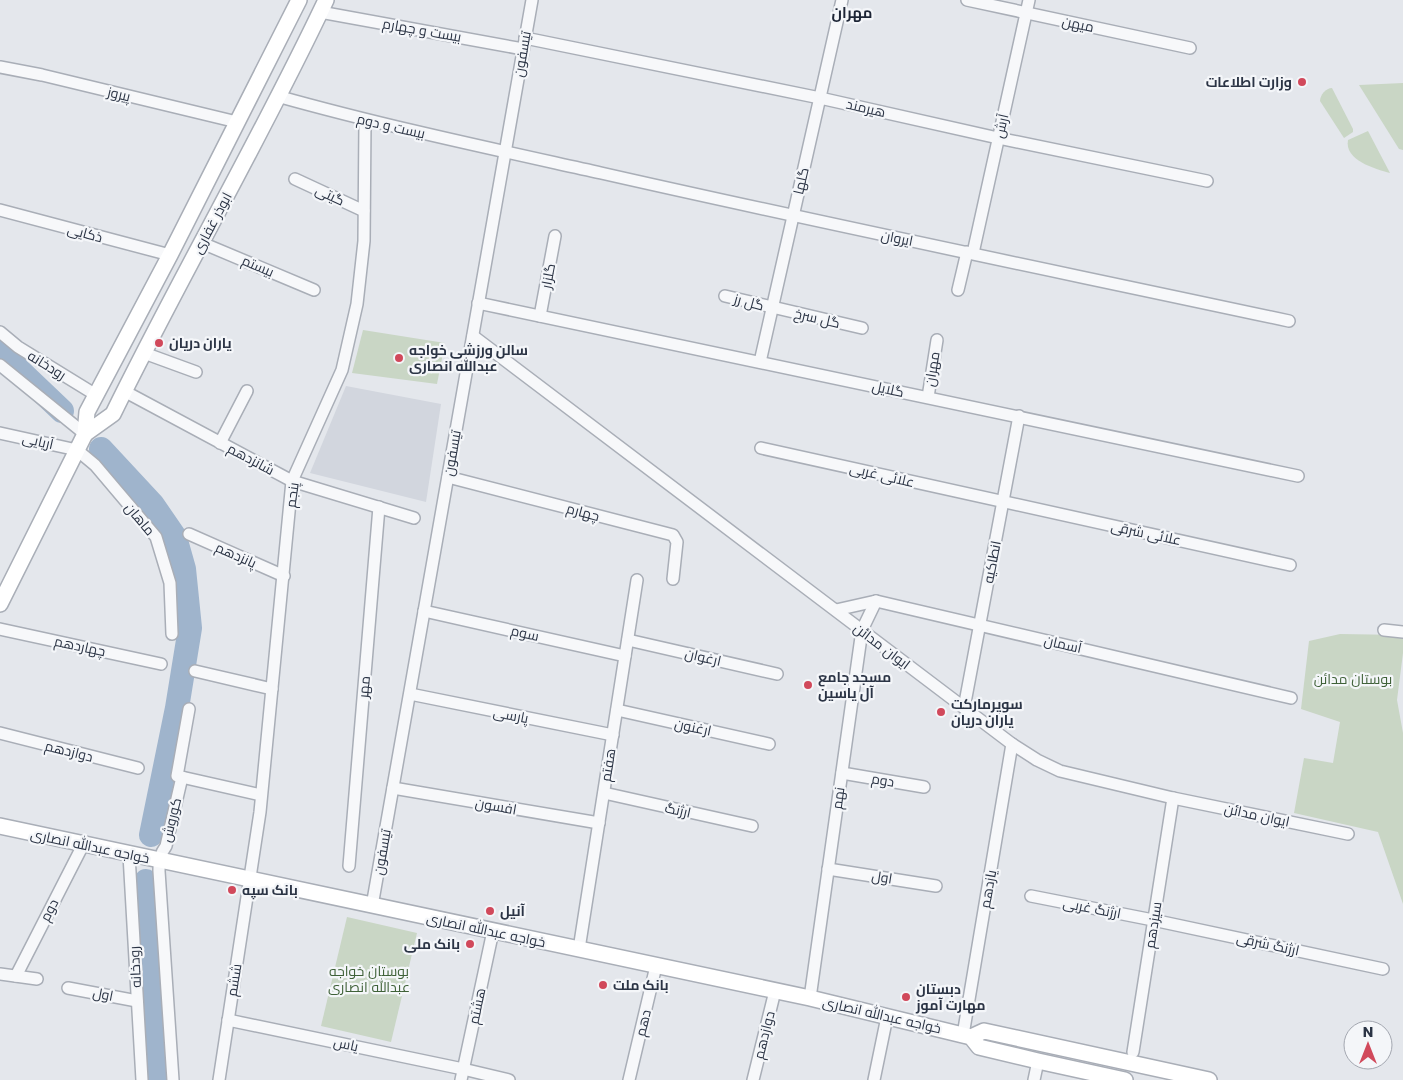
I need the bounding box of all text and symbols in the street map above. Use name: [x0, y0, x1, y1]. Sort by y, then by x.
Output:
district label: مهران: [832, 2, 872, 23]
street label: میهن: [1060, 11, 1096, 37]
street label: بیست و چهارم: [381, 13, 463, 47]
street label: تیسفون: [508, 29, 536, 79]
place label: وزارت اطلاعات: [1206, 72, 1292, 92]
marker: وزارت اطلاعات: [1296, 76, 1308, 88]
street label: پیروز: [104, 81, 133, 106]
street label: هیرمند: [844, 94, 888, 122]
street label: بیست و دوم: [355, 108, 427, 144]
street label: آرش: [989, 112, 1013, 140]
street label: گلها: [788, 166, 814, 196]
street label: گیتی: [312, 180, 348, 210]
street label: ابوذر غفاری: [187, 189, 237, 257]
street label: ذکایی: [65, 219, 105, 247]
street label: ایروان: [879, 225, 915, 251]
street label: بیستم: [239, 250, 277, 282]
street label: گلزار: [536, 262, 560, 291]
street label: گل رز: [731, 288, 766, 316]
street label: گل سرخ: [792, 303, 842, 333]
place label: یاران دریان: [169, 333, 232, 353]
marker: یاران دریان: [153, 337, 165, 349]
place label: سالن ورزشی خواجه عبدالله انصاری: [409, 340, 528, 376]
street label: رودخانه: [24, 345, 70, 385]
street label: مهران: [919, 350, 945, 388]
marker: سالن ورزشی خواجه عبدالله انصاری: [393, 352, 405, 364]
street label: گلایل: [870, 376, 906, 402]
street label: آریایی: [20, 428, 56, 454]
street label: تیسفون: [438, 428, 466, 478]
street label: شانزدهم: [224, 438, 278, 480]
street label: علائی غربی: [848, 458, 916, 492]
street label: پنجم: [280, 481, 304, 509]
street label: ماهان: [120, 498, 160, 540]
street label: چهارم: [564, 498, 602, 526]
street label: علائی شرقی: [1109, 516, 1183, 550]
street label: پانزدهم: [212, 537, 260, 573]
street label: انطاکیه: [978, 539, 1006, 585]
street label: ایوان مدائن: [850, 618, 914, 674]
street label: سوم: [509, 620, 541, 646]
street label: آسمان: [1042, 630, 1084, 658]
street label: چهاردهم: [53, 631, 107, 661]
street label: ارغوان: [683, 643, 723, 671]
place label: مسجد جامع آل یاسین: [818, 667, 891, 703]
park label: بوستان مدائن: [1314, 669, 1392, 689]
street label: مهر: [353, 675, 375, 700]
marker: مسجد جامع آل یاسین: [802, 679, 814, 691]
place label: سوپرمارکت یاران دریان: [951, 694, 1023, 730]
street label: پارسی: [492, 702, 531, 728]
marker: سوپرمارکت یاران دریان: [935, 706, 947, 718]
street label: ارغنون: [673, 713, 713, 741]
street label: دوازدهم: [43, 735, 95, 767]
street label: هفتم: [596, 747, 620, 783]
street label: دوم: [870, 768, 896, 792]
street label: نهم: [827, 786, 849, 810]
street label: افسون: [474, 793, 518, 819]
street label: کوروش: [156, 796, 186, 844]
street label: ارژنگ: [663, 797, 693, 823]
street label: ایوان مدائن: [1223, 798, 1291, 832]
street label: خواجه عبدالله انصاری: [29, 824, 151, 868]
street label: تیسفون: [368, 827, 396, 877]
street label: اول: [870, 866, 894, 888]
street label: یازدهم: [975, 868, 1001, 910]
place label: بانک سپه: [242, 880, 298, 900]
marker: بانک سپه: [226, 884, 238, 896]
street label: ارژنگ غربی: [1061, 893, 1123, 923]
street label: دوم: [35, 895, 63, 925]
street label: سیزدهم: [1139, 900, 1167, 950]
place label: آنیل: [500, 901, 525, 921]
marker: آنیل: [484, 905, 496, 917]
street label: خواجه عبدالله انصاری: [425, 908, 547, 952]
street label: ارژنگ شرقی: [1235, 928, 1301, 960]
place label: بانک ملی: [404, 934, 460, 954]
marker: بانک ملی: [464, 938, 476, 950]
street label: رودخانه: [124, 946, 146, 988]
park label: بوستان خواجه عبدالله انصاری: [328, 961, 410, 997]
street label: ششم: [222, 962, 246, 998]
place label: بانک ملت: [613, 975, 669, 995]
marker: بانک ملت: [597, 979, 609, 991]
place label: دبستان مهارت آموز: [915, 979, 986, 1015]
street label: اول: [91, 982, 115, 1006]
street label: هشتم: [463, 986, 491, 1026]
marker: دبستان مهارت آموز: [900, 991, 912, 1003]
street label: خواجه عبدالله انصاری: [821, 992, 943, 1038]
street label: دهم: [630, 1008, 656, 1038]
street label: دوازدهم: [748, 1009, 780, 1061]
north arrow: [1343, 1020, 1393, 1070]
text: N: [1363, 1022, 1373, 1042]
street label: یاس: [332, 1032, 360, 1056]

